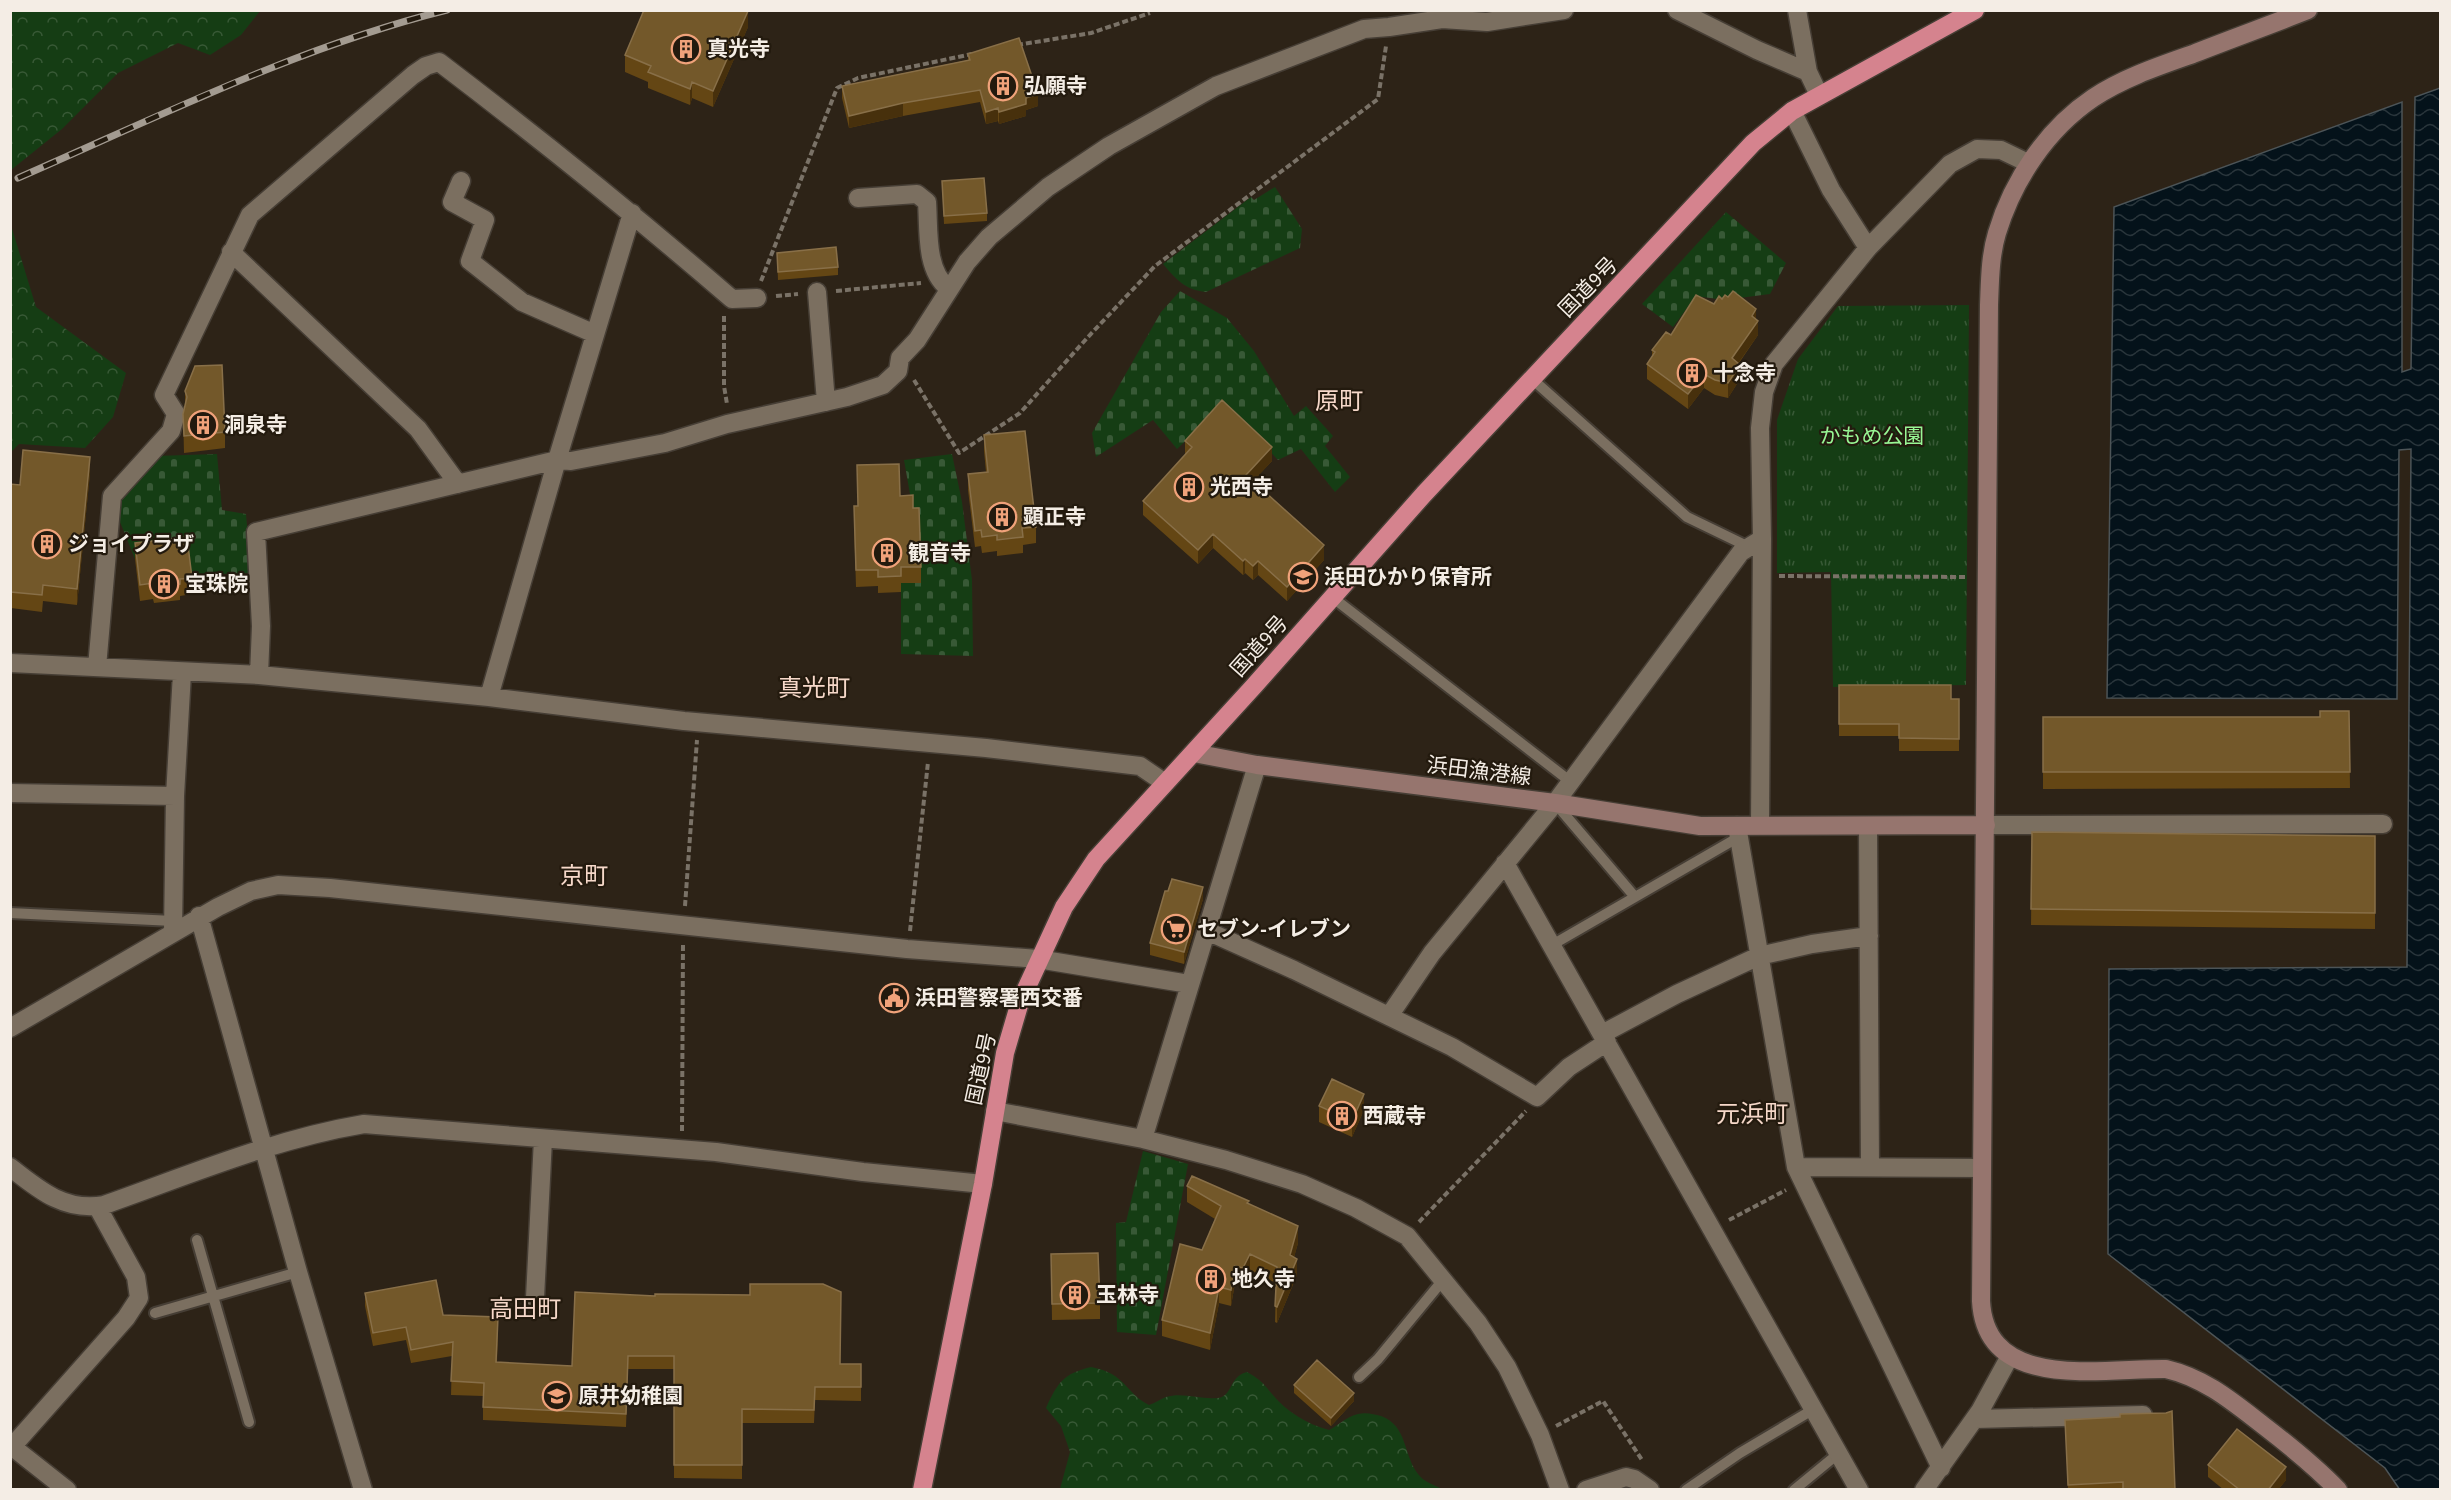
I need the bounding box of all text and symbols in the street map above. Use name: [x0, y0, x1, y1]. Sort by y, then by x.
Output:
building icon: 真光寺: [670, 33, 702, 65]
place label: 真光寺: [707, 34, 770, 64]
building icon: 弘願寺: [987, 70, 1019, 102]
place label: 弘願寺: [1024, 71, 1087, 101]
street label: 国道9号: [1552, 250, 1624, 324]
building icon: 十念寺: [1676, 357, 1708, 389]
place label: 十念寺: [1713, 358, 1776, 388]
district label: 原町: [1315, 384, 1363, 419]
building icon: 洞泉寺: [187, 409, 219, 441]
place label: 洞泉寺: [224, 410, 287, 440]
park label: かもめ公園: [1820, 421, 1925, 451]
building icon: 光西寺: [1173, 471, 1205, 503]
place label: 光西寺: [1210, 472, 1273, 502]
building icon: 顕正寺: [986, 501, 1018, 533]
place label: 顕正寺: [1023, 502, 1086, 532]
building icon: ジョイプラザ: [31, 528, 63, 560]
place label: ジョイプラザ: [68, 529, 194, 559]
building icon: 観音寺: [871, 537, 903, 569]
place label: 観音寺: [908, 538, 971, 568]
school or university icon: 浜田ひかり保育所: [1287, 561, 1319, 593]
place label: 浜田ひかり保育所: [1324, 562, 1492, 592]
building icon: 宝珠院: [148, 568, 180, 600]
place label: 宝珠院: [185, 569, 248, 599]
street label: 国道9号: [1223, 609, 1295, 683]
district label: 真光町: [778, 671, 850, 706]
street label: 浜田漁港線: [1425, 750, 1533, 792]
district label: 京町: [560, 859, 608, 894]
supermarket icon: セブン-イレブン: [1160, 913, 1192, 945]
place label: セブン-イレブン: [1197, 914, 1351, 944]
public building icon: 浜田警察署西交番: [878, 982, 910, 1014]
place label: 浜田警察署西交番: [915, 983, 1083, 1013]
street label: 国道9号: [959, 1030, 1003, 1108]
district label: 元浜町: [1716, 1097, 1788, 1132]
building icon: 西蔵寺: [1326, 1100, 1358, 1132]
place label: 西蔵寺: [1363, 1101, 1426, 1131]
building icon: 地久寺: [1195, 1263, 1227, 1295]
place label: 地久寺: [1232, 1264, 1295, 1294]
building icon: 玉林寺: [1059, 1279, 1091, 1311]
place label: 玉林寺: [1096, 1280, 1159, 1310]
district label: 高田町: [489, 1292, 561, 1327]
school or university icon: 原井幼稚園: [541, 1380, 573, 1412]
place label: 原井幼稚園: [578, 1381, 683, 1411]

